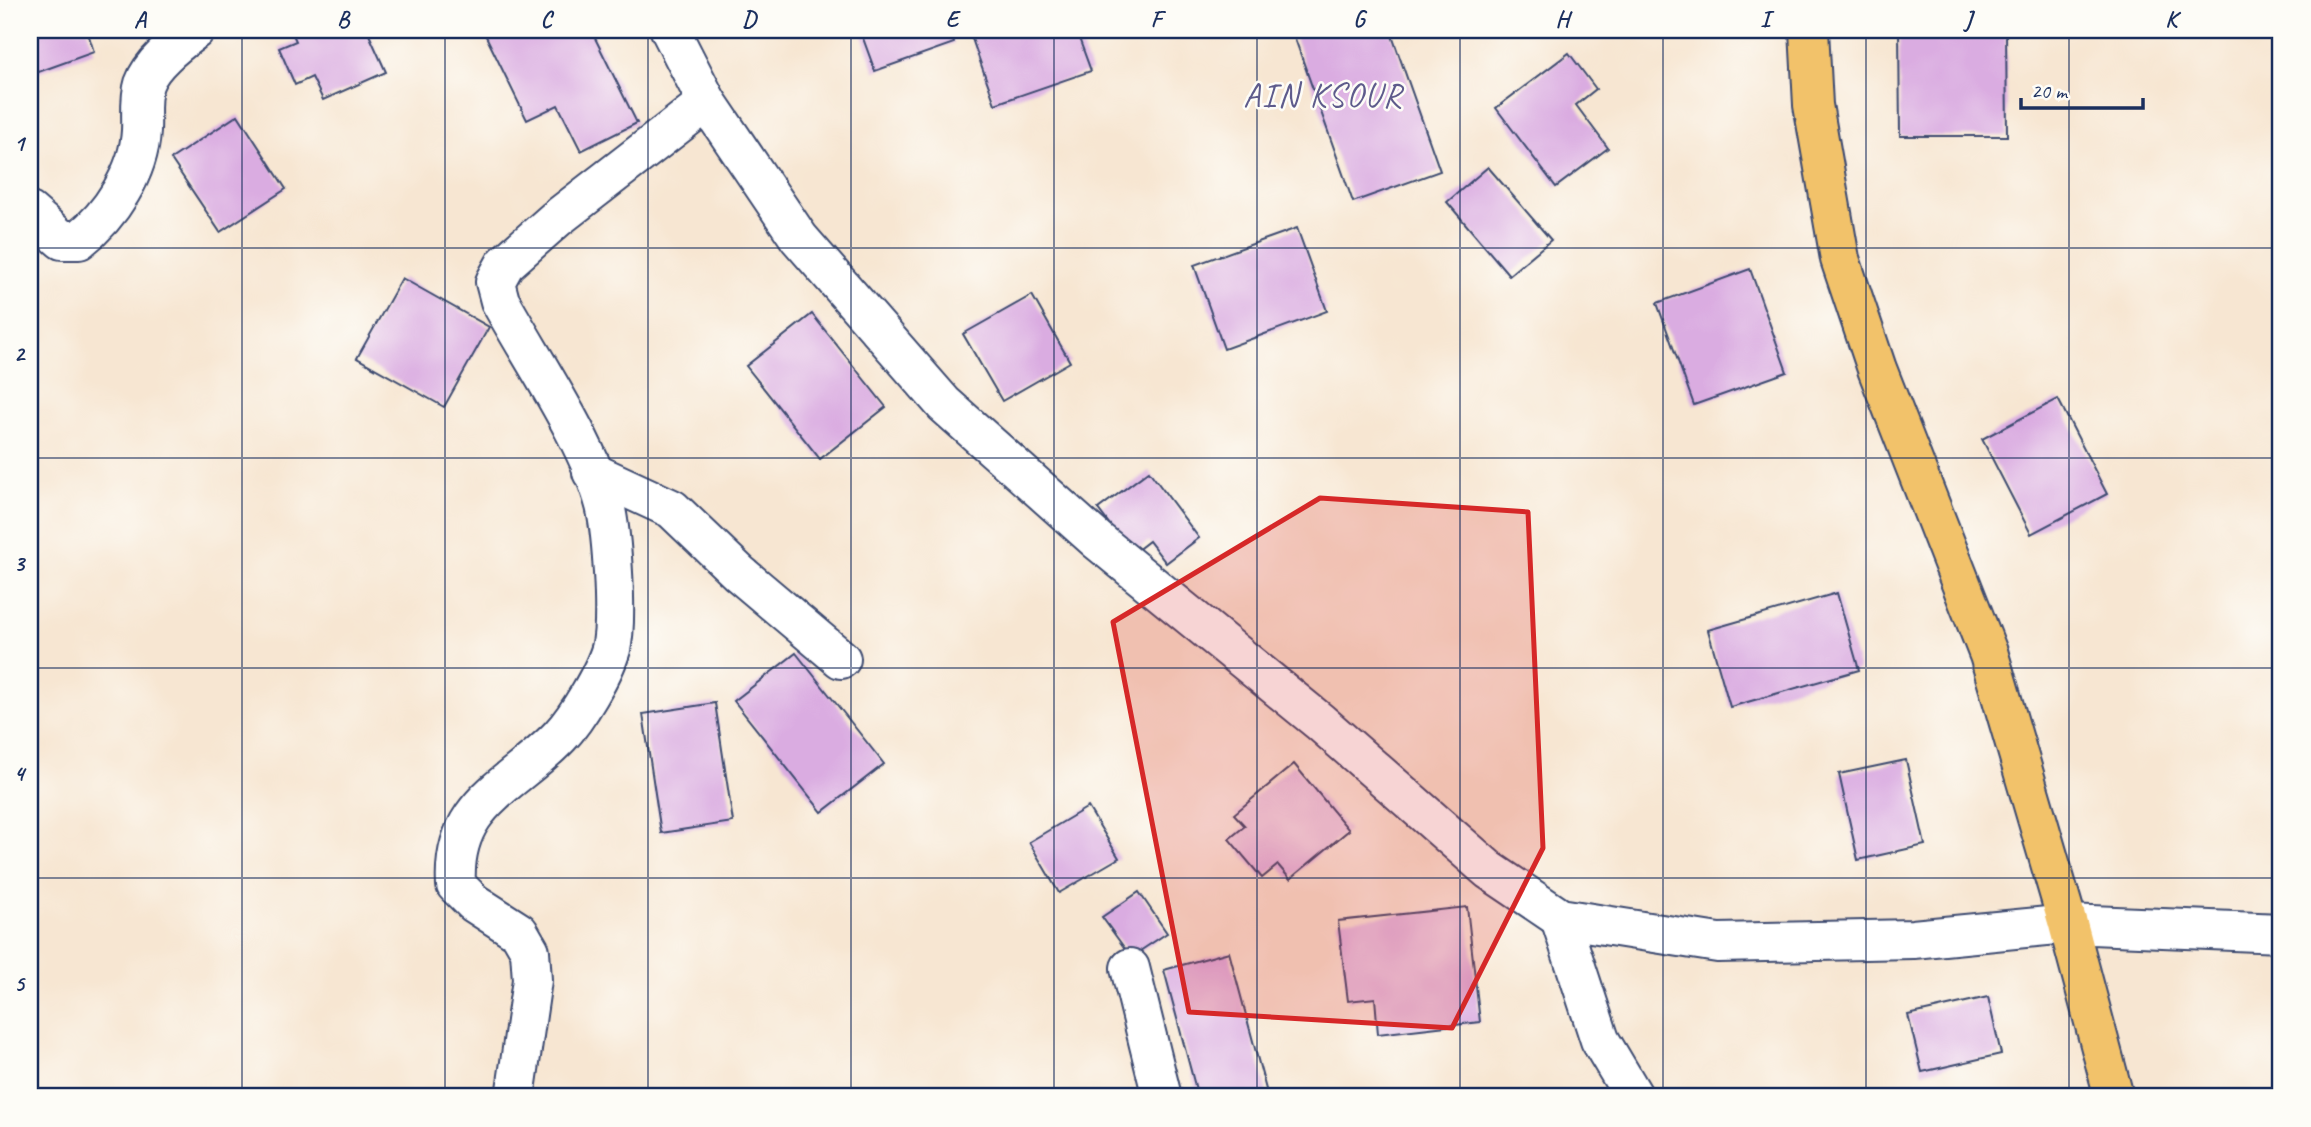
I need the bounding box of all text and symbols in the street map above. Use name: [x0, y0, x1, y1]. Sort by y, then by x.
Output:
text: A: [134, 5, 148, 34]
text: B: [337, 5, 351, 34]
text: C: [541, 5, 555, 34]
text: D: [742, 5, 758, 34]
text: E: [946, 5, 962, 34]
text: F: [1151, 5, 1167, 34]
text: G: [1353, 5, 1368, 34]
text: H: [1555, 5, 1573, 34]
text: I: [1760, 5, 1775, 34]
text: J: [1962, 5, 1975, 34]
text: K: [2165, 5, 2181, 34]
scale bar: [2021, 66, 2143, 110]
district label: AIN KSOUR: [1243, 74, 1405, 116]
text: 20 m: [2031, 78, 2069, 104]
text: 1: [14, 129, 27, 158]
text: 2: [14, 339, 27, 368]
text: 3: [14, 549, 27, 578]
text: 4: [14, 759, 27, 788]
text: 5: [14, 969, 26, 998]

